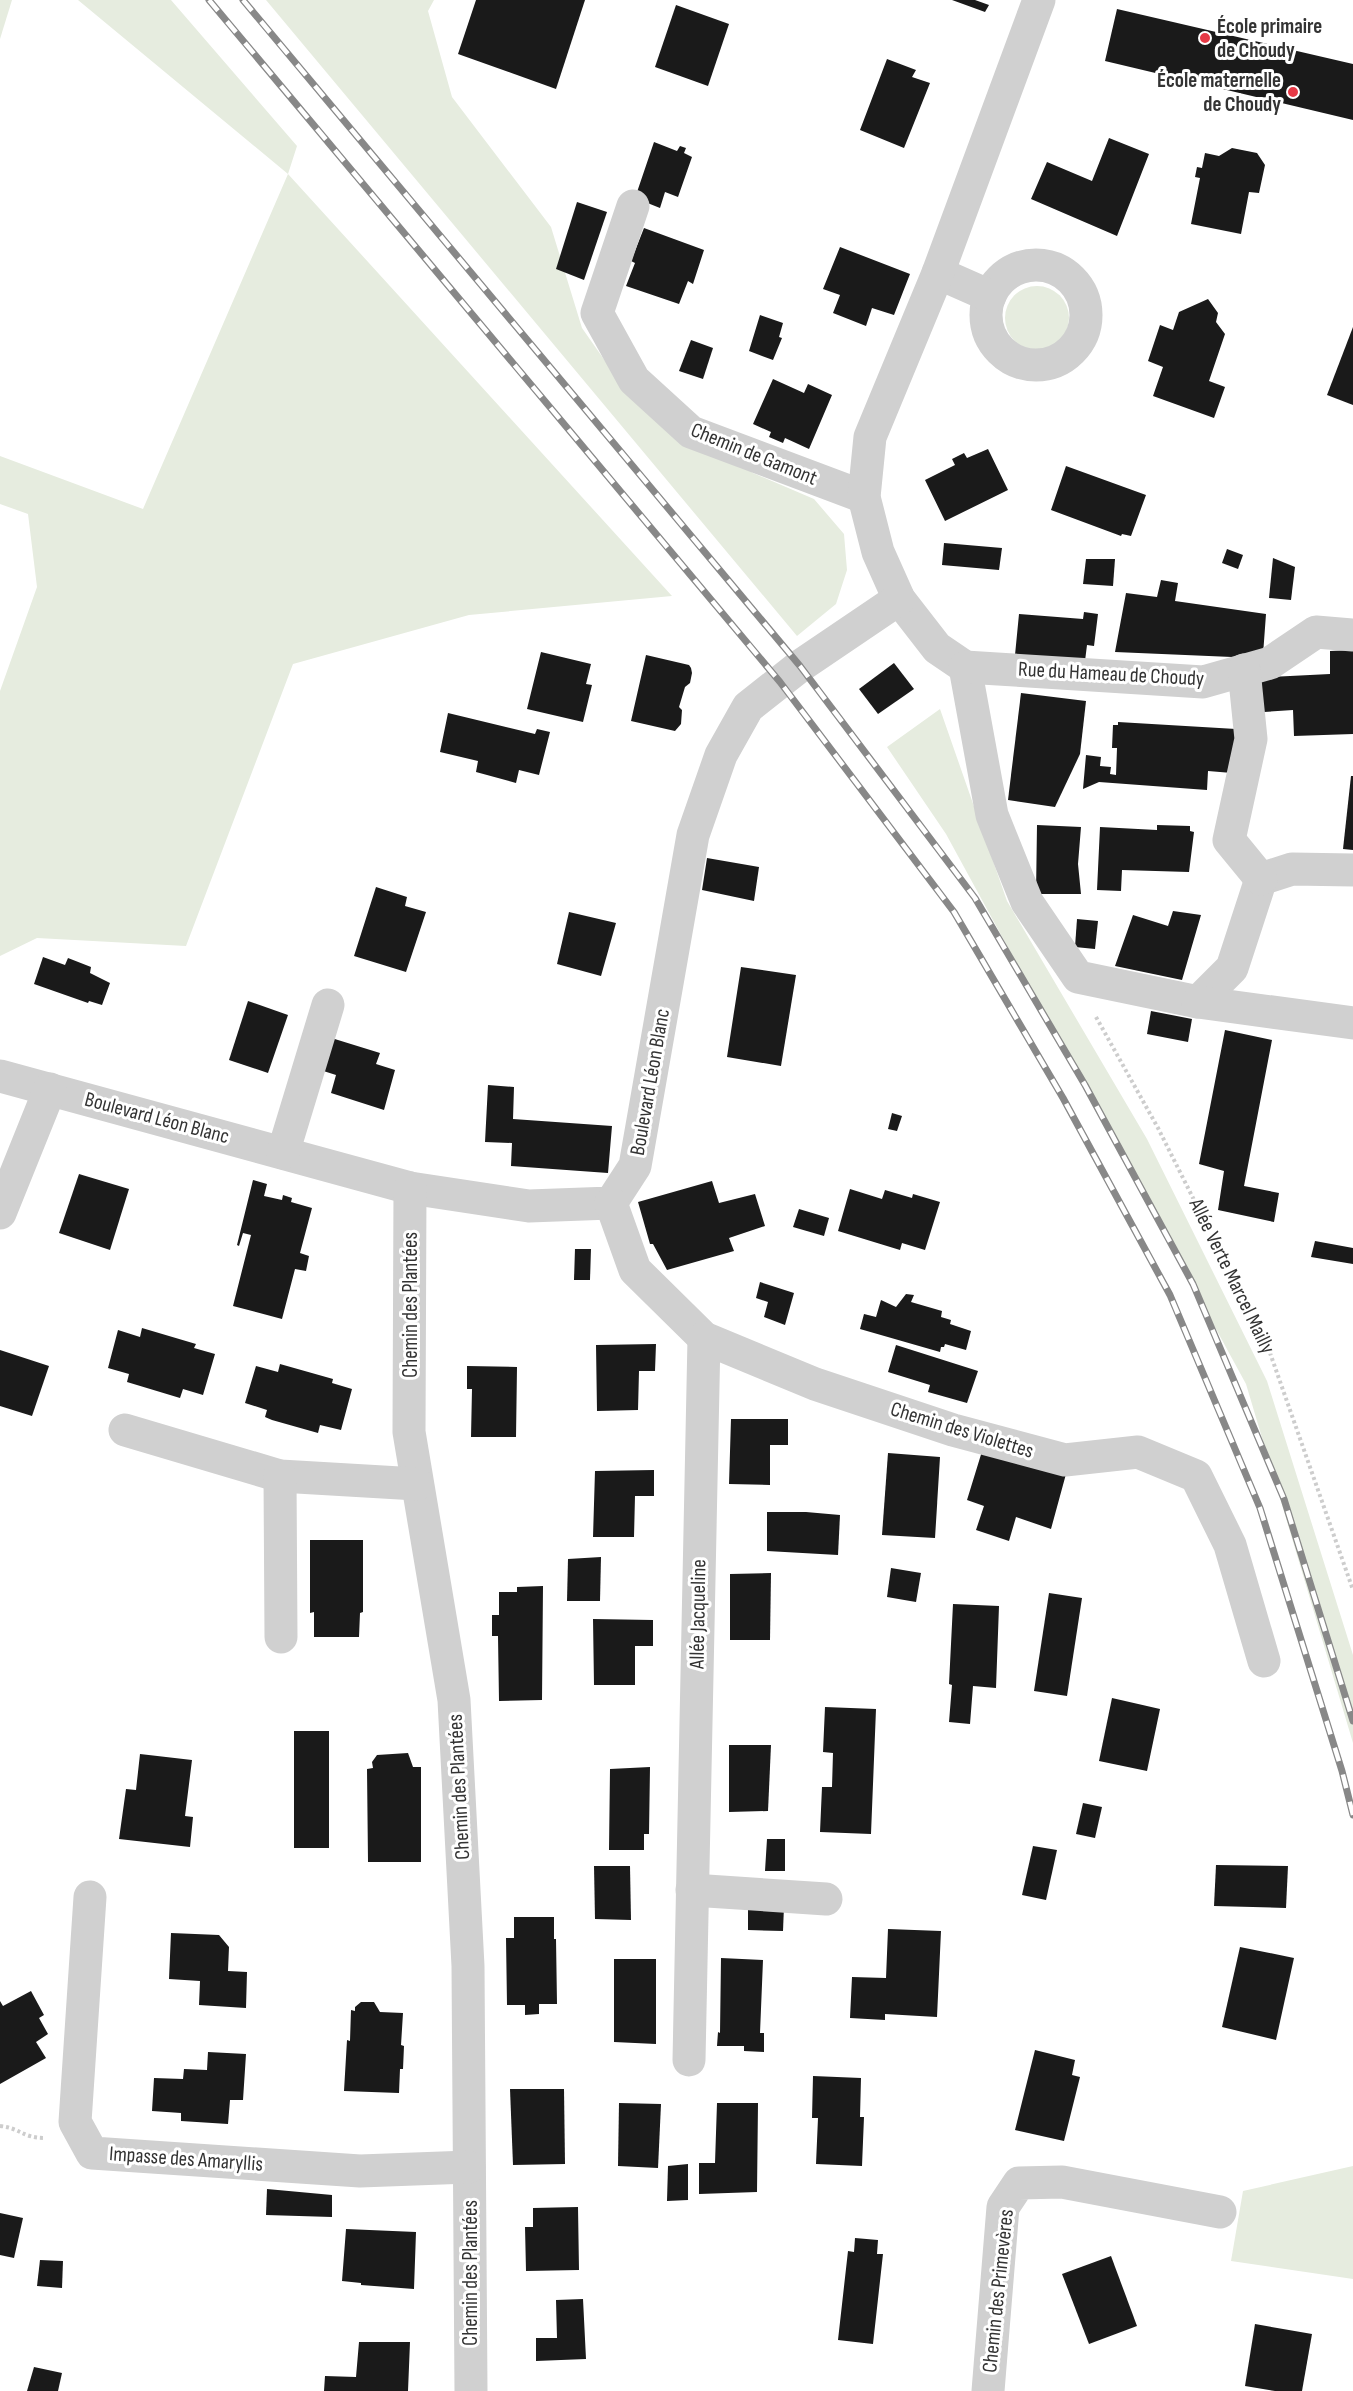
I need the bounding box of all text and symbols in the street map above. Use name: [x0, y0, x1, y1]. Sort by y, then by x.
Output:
place label: École primaire de Choudy: [1217, 14, 1322, 63]
marker: École primaire de Choudy: [1198, 31, 1212, 45]
place label: École maternelle de Choudy: [1157, 68, 1281, 117]
marker: École maternelle de Choudy: [1286, 85, 1300, 99]
street label: Chemin de Gamont: [687, 417, 821, 491]
street label: Rue du Hameau de Choudy: [1017, 657, 1205, 691]
street label: Boulevard Léon Blanc: [625, 1007, 675, 1157]
street label: Boulevard Léon Blanc: [82, 1087, 232, 1149]
street label: Allée Verte Marcel Mailly: [1183, 1193, 1280, 1358]
street label: Chemin des Plantées: [398, 1232, 423, 1378]
street label: Chemin des Violettes: [887, 1396, 1037, 1464]
street label: Allée Jacqueline: [685, 1559, 711, 1670]
street label: Chemin des Plantées: [443, 1713, 475, 1861]
street label: Impasse des Amaryllis: [108, 2141, 264, 2177]
street label: Chemin des Plantées: [458, 2200, 483, 2346]
street label: Chemin des Primevères: [977, 2208, 1019, 2374]

